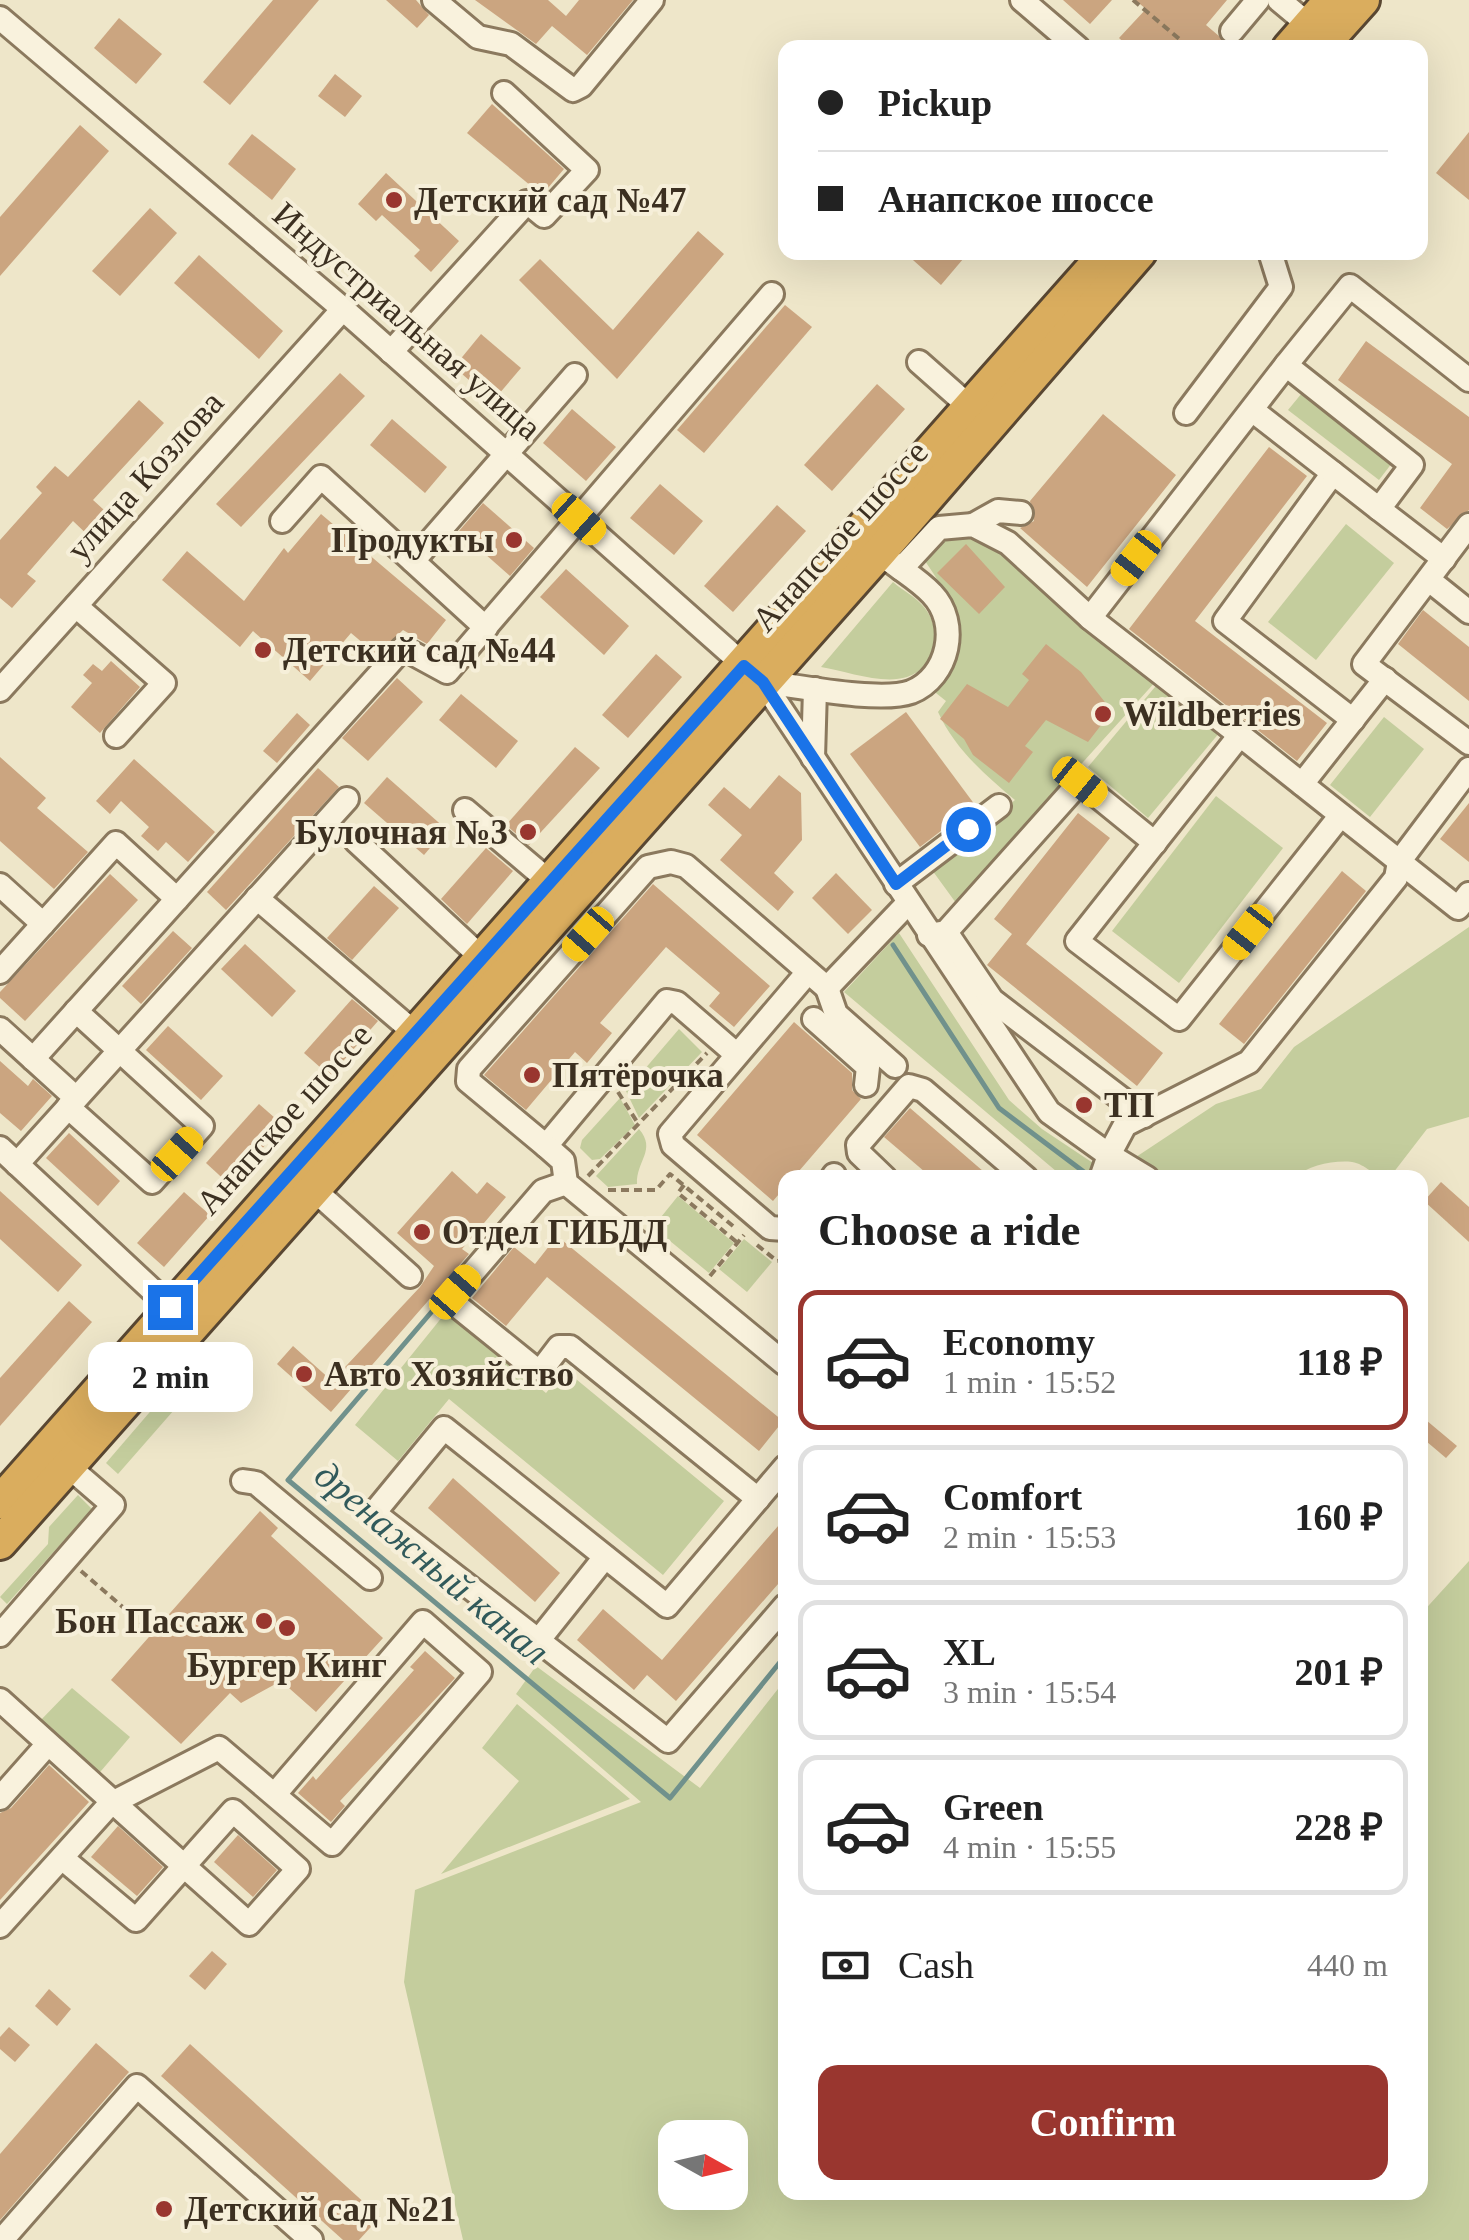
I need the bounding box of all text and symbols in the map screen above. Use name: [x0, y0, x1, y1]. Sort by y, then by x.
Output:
text: Pickup: [878, 82, 992, 124]
text: Анапское шоссе: [878, 178, 1154, 220]
place label: Детский сад №47: [414, 181, 687, 220]
marker: Детский сад №47: [383, 189, 405, 211]
street label: Индустриальная улица: [265, 194, 549, 448]
street label: улица Козлова: [59, 383, 232, 569]
street label: Анапское шоссе: [744, 433, 936, 639]
car: [547, 488, 611, 550]
place label: Продукты: [331, 521, 494, 560]
car: [1106, 525, 1166, 591]
marker: Продукты: [503, 529, 525, 551]
place label: Детский сад №44: [283, 631, 556, 670]
marker: Детский сад №44: [252, 639, 274, 661]
place label: Wildberries: [1123, 695, 1301, 734]
marker: Wildberries: [1092, 703, 1114, 725]
car: [1047, 751, 1113, 813]
route start: [946, 807, 991, 852]
place label: Булочная №3: [295, 813, 508, 852]
marker: Булочная №3: [517, 821, 539, 843]
car: [1218, 899, 1278, 965]
car: [557, 902, 619, 966]
street label: Анапское шоссе: [188, 1016, 380, 1222]
place label: Пятёрочка: [552, 1056, 724, 1095]
marker: Пятёрочка: [521, 1064, 543, 1086]
place label: ТП: [1104, 1086, 1155, 1125]
marker: ТП: [1073, 1094, 1095, 1116]
car: [146, 1122, 208, 1186]
text: Choose a ride: [818, 1205, 1081, 1255]
place label: Отдел ГИБДД: [442, 1213, 667, 1252]
marker: Отдел ГИБДД: [411, 1221, 433, 1243]
car: [424, 1260, 486, 1324]
route end: [148, 1285, 193, 1330]
icon: car: [823, 1315, 913, 1405]
text: Economy: [943, 1321, 1095, 1363]
text: 118 ₽: [1296, 1341, 1383, 1383]
callout: 2 min: [88, 1342, 252, 1412]
place label: Авто Хозяйство: [324, 1355, 574, 1394]
text: 2 min: [132, 1359, 209, 1395]
marker: Авто Хозяйство: [293, 1363, 315, 1385]
text: 1 min · 15:52: [943, 1364, 1116, 1400]
water label: дренажный канал: [307, 1453, 557, 1673]
icon: car: [823, 1470, 913, 1560]
text: Comfort: [943, 1476, 1082, 1518]
text: 160 ₽: [1294, 1496, 1383, 1538]
text: 2 min · 15:53: [943, 1519, 1116, 1555]
place label: Бон Пассаж: [55, 1602, 245, 1641]
marker: Бон Пассаж: [253, 1610, 275, 1632]
marker: Бургер Кинг: [276, 1617, 298, 1639]
icon: car: [823, 1625, 913, 1715]
text: XL: [943, 1631, 996, 1673]
place label: Бургер Кинг: [187, 1646, 387, 1685]
text: 201 ₽: [1294, 1651, 1383, 1693]
text: 3 min · 15:54: [943, 1674, 1116, 1710]
icon: car: [823, 1780, 913, 1870]
text: Green: [943, 1786, 1044, 1828]
text: 228 ₽: [1294, 1806, 1383, 1848]
text: 4 min · 15:55: [943, 1829, 1116, 1865]
icon: cash: [818, 1938, 873, 1993]
text: Cash: [898, 1944, 974, 1986]
text: 440 m: [1307, 1947, 1388, 1983]
button: Confirm: [818, 2065, 1388, 2180]
north arrow: [658, 2120, 748, 2210]
map controls: [658, 2120, 748, 2210]
place label: Детский сад №21: [184, 2190, 457, 2229]
marker: Детский сад №21: [153, 2198, 175, 2220]

